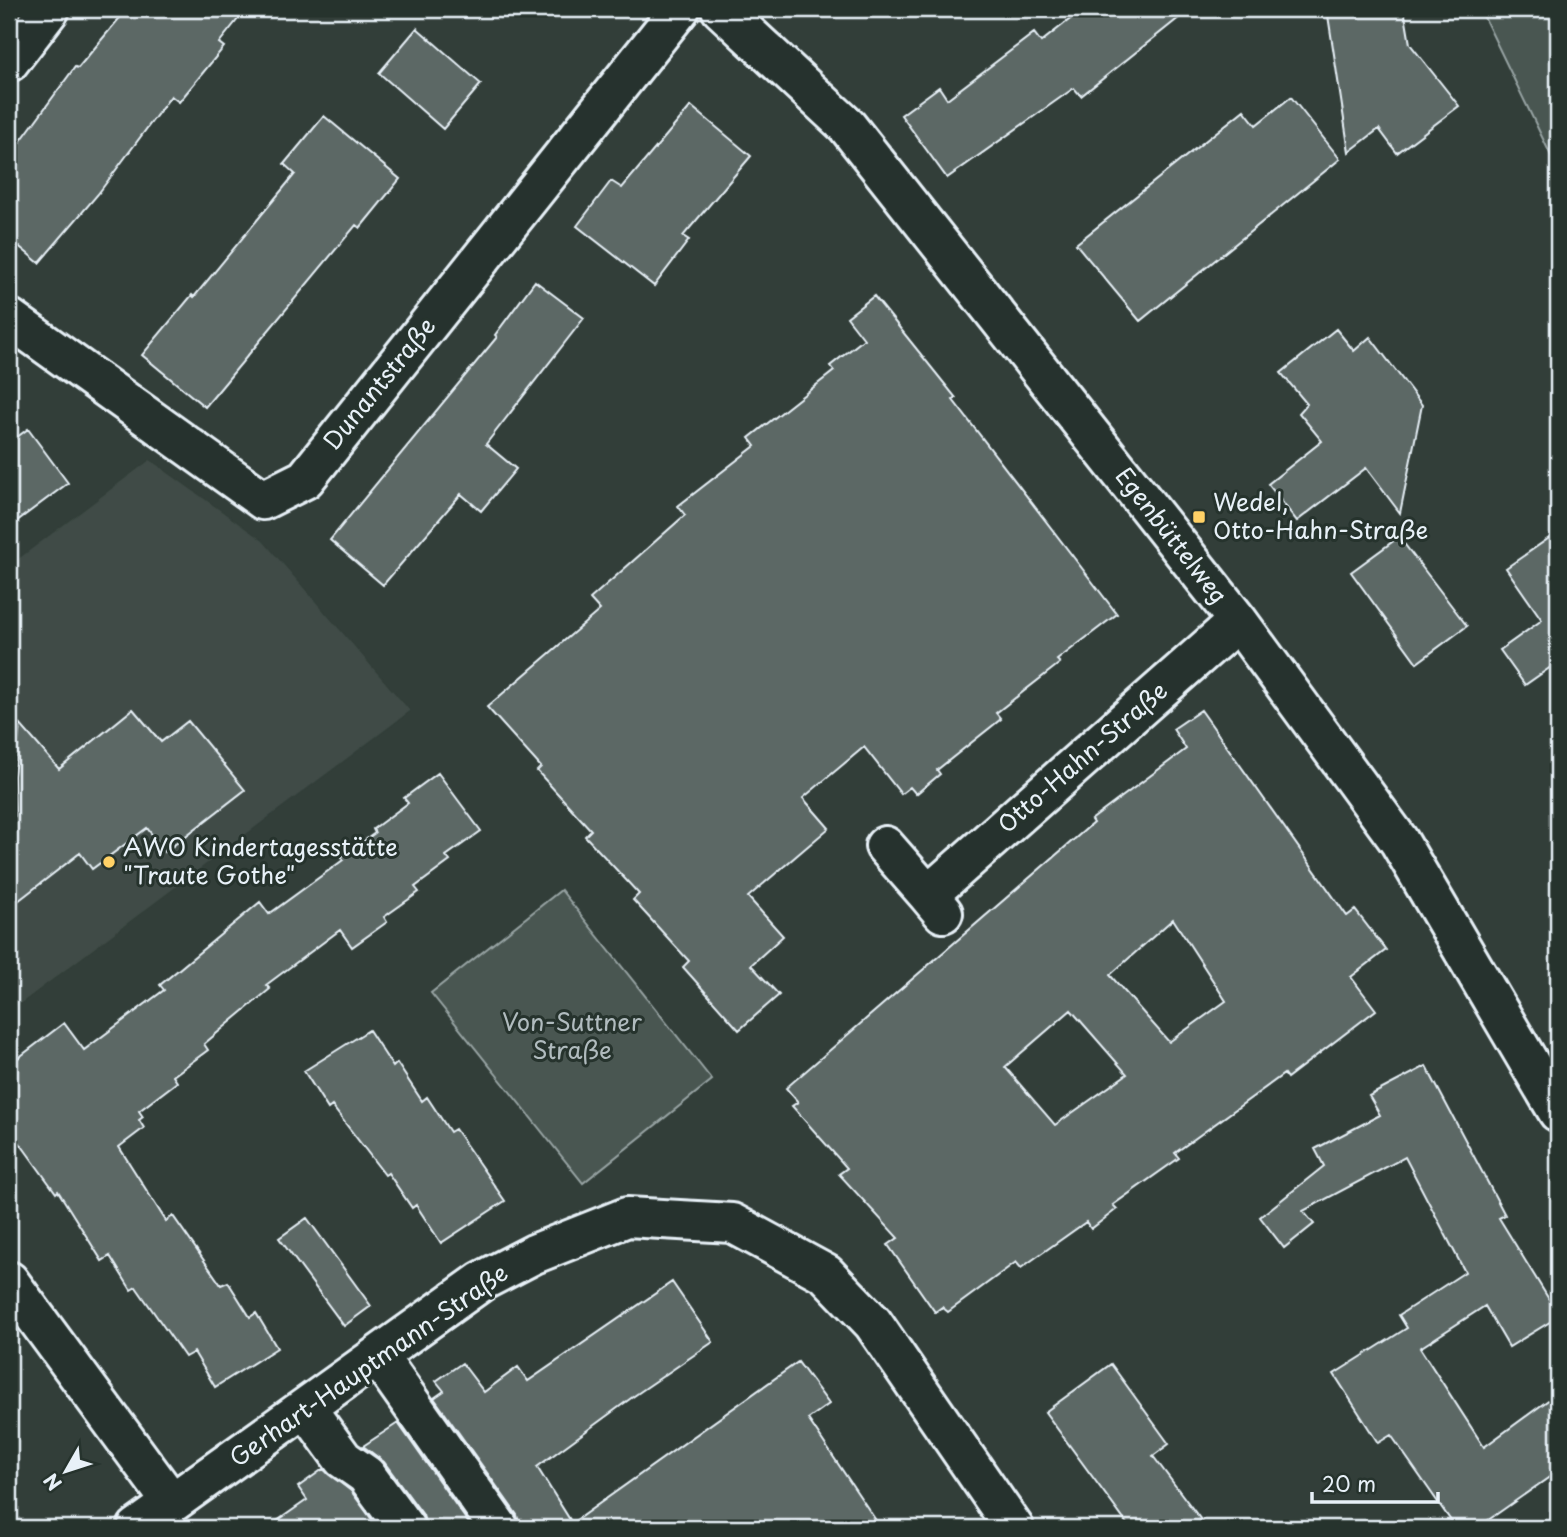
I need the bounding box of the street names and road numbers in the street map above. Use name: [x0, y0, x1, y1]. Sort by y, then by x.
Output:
street label: Dunantstraße: [314, 309, 443, 457]
street label: Egenbüttelweg: [1108, 459, 1237, 611]
street label: Otto-Hahn-Straße: [989, 672, 1175, 841]
street label: Gerhart-Hauptmann-Straße: [221, 1254, 515, 1475]

